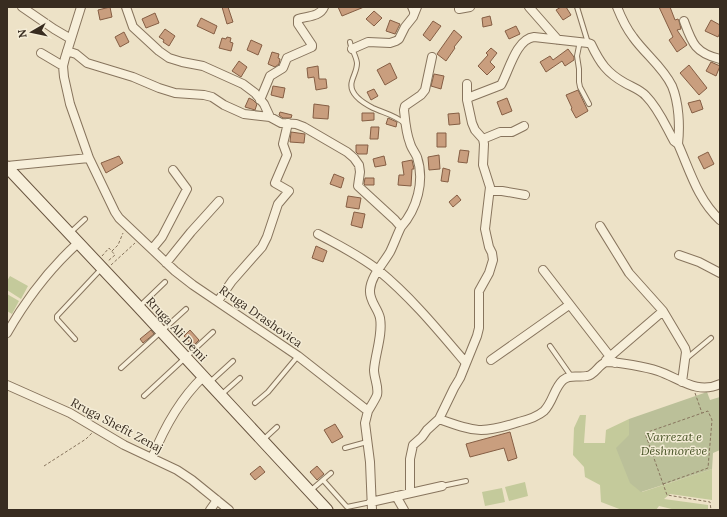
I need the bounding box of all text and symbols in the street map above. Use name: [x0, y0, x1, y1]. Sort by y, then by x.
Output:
north arrow: [12, 12, 52, 52]
text: N: [14, 28, 30, 39]
street label: Rruga Drashovica: [217, 282, 305, 350]
street label: Rruga Ali Demi: [143, 294, 211, 364]
street label: Rruga Shefit Zenaj: [68, 394, 166, 456]
park label: Varrezat e Dëshmorëve: [641, 429, 707, 458]

